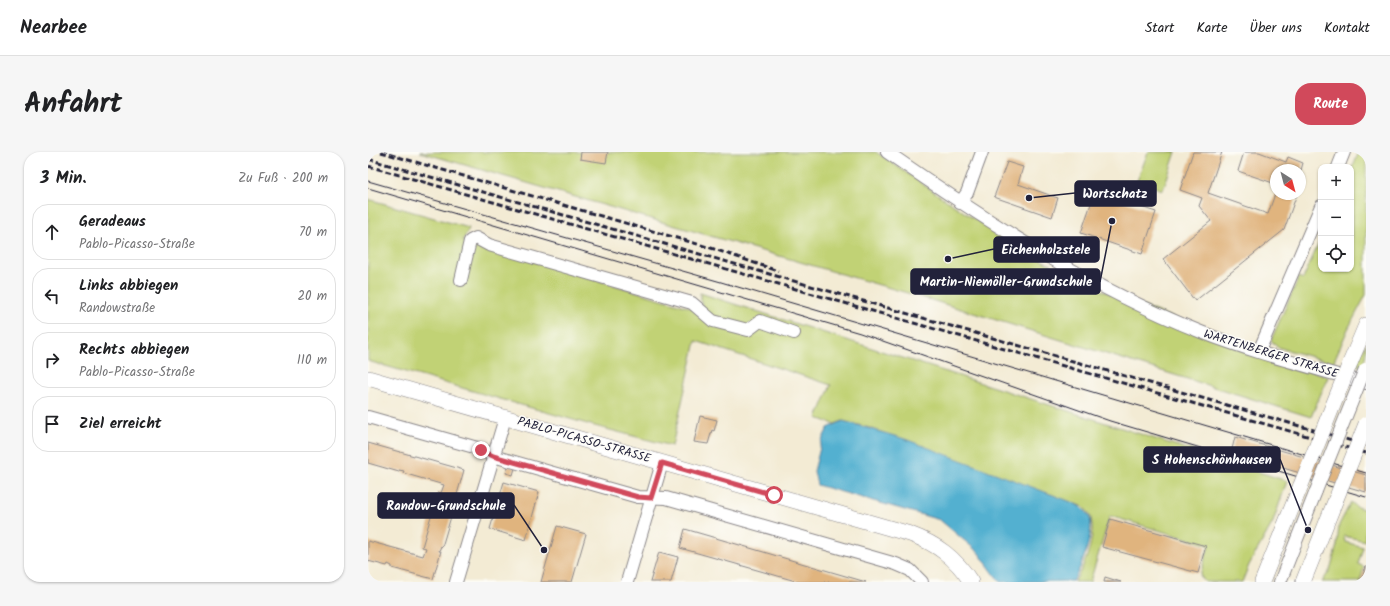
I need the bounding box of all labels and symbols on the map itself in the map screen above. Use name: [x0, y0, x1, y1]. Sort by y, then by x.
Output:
north arrow: [1270, 164, 1306, 200]
callout: Wortschatz: [1075, 181, 1156, 206]
text: Wortschatz: [1082, 184, 1148, 205]
callout: Eichenholzstele: [994, 237, 1099, 262]
text: Eichenholzstele: [1002, 240, 1091, 261]
callout: Martin-Niemöller-Grundschule: [911, 269, 1100, 294]
text: Martin-Niemöller-Grundschule: [920, 272, 1093, 293]
street label: WARTENBERGER STRASSE: [1201, 324, 1342, 384]
street label: PABLO-PICASSO-STRASSE: [515, 412, 654, 468]
route end: [472, 441, 490, 459]
callout: S Hohenschönhausen: [1144, 447, 1280, 472]
text: S Hohenschönhausen: [1152, 450, 1272, 471]
route start: [765, 486, 783, 504]
callout: Randow-Grundschule: [378, 493, 514, 518]
text: Randow-Grundschule: [386, 496, 506, 517]

